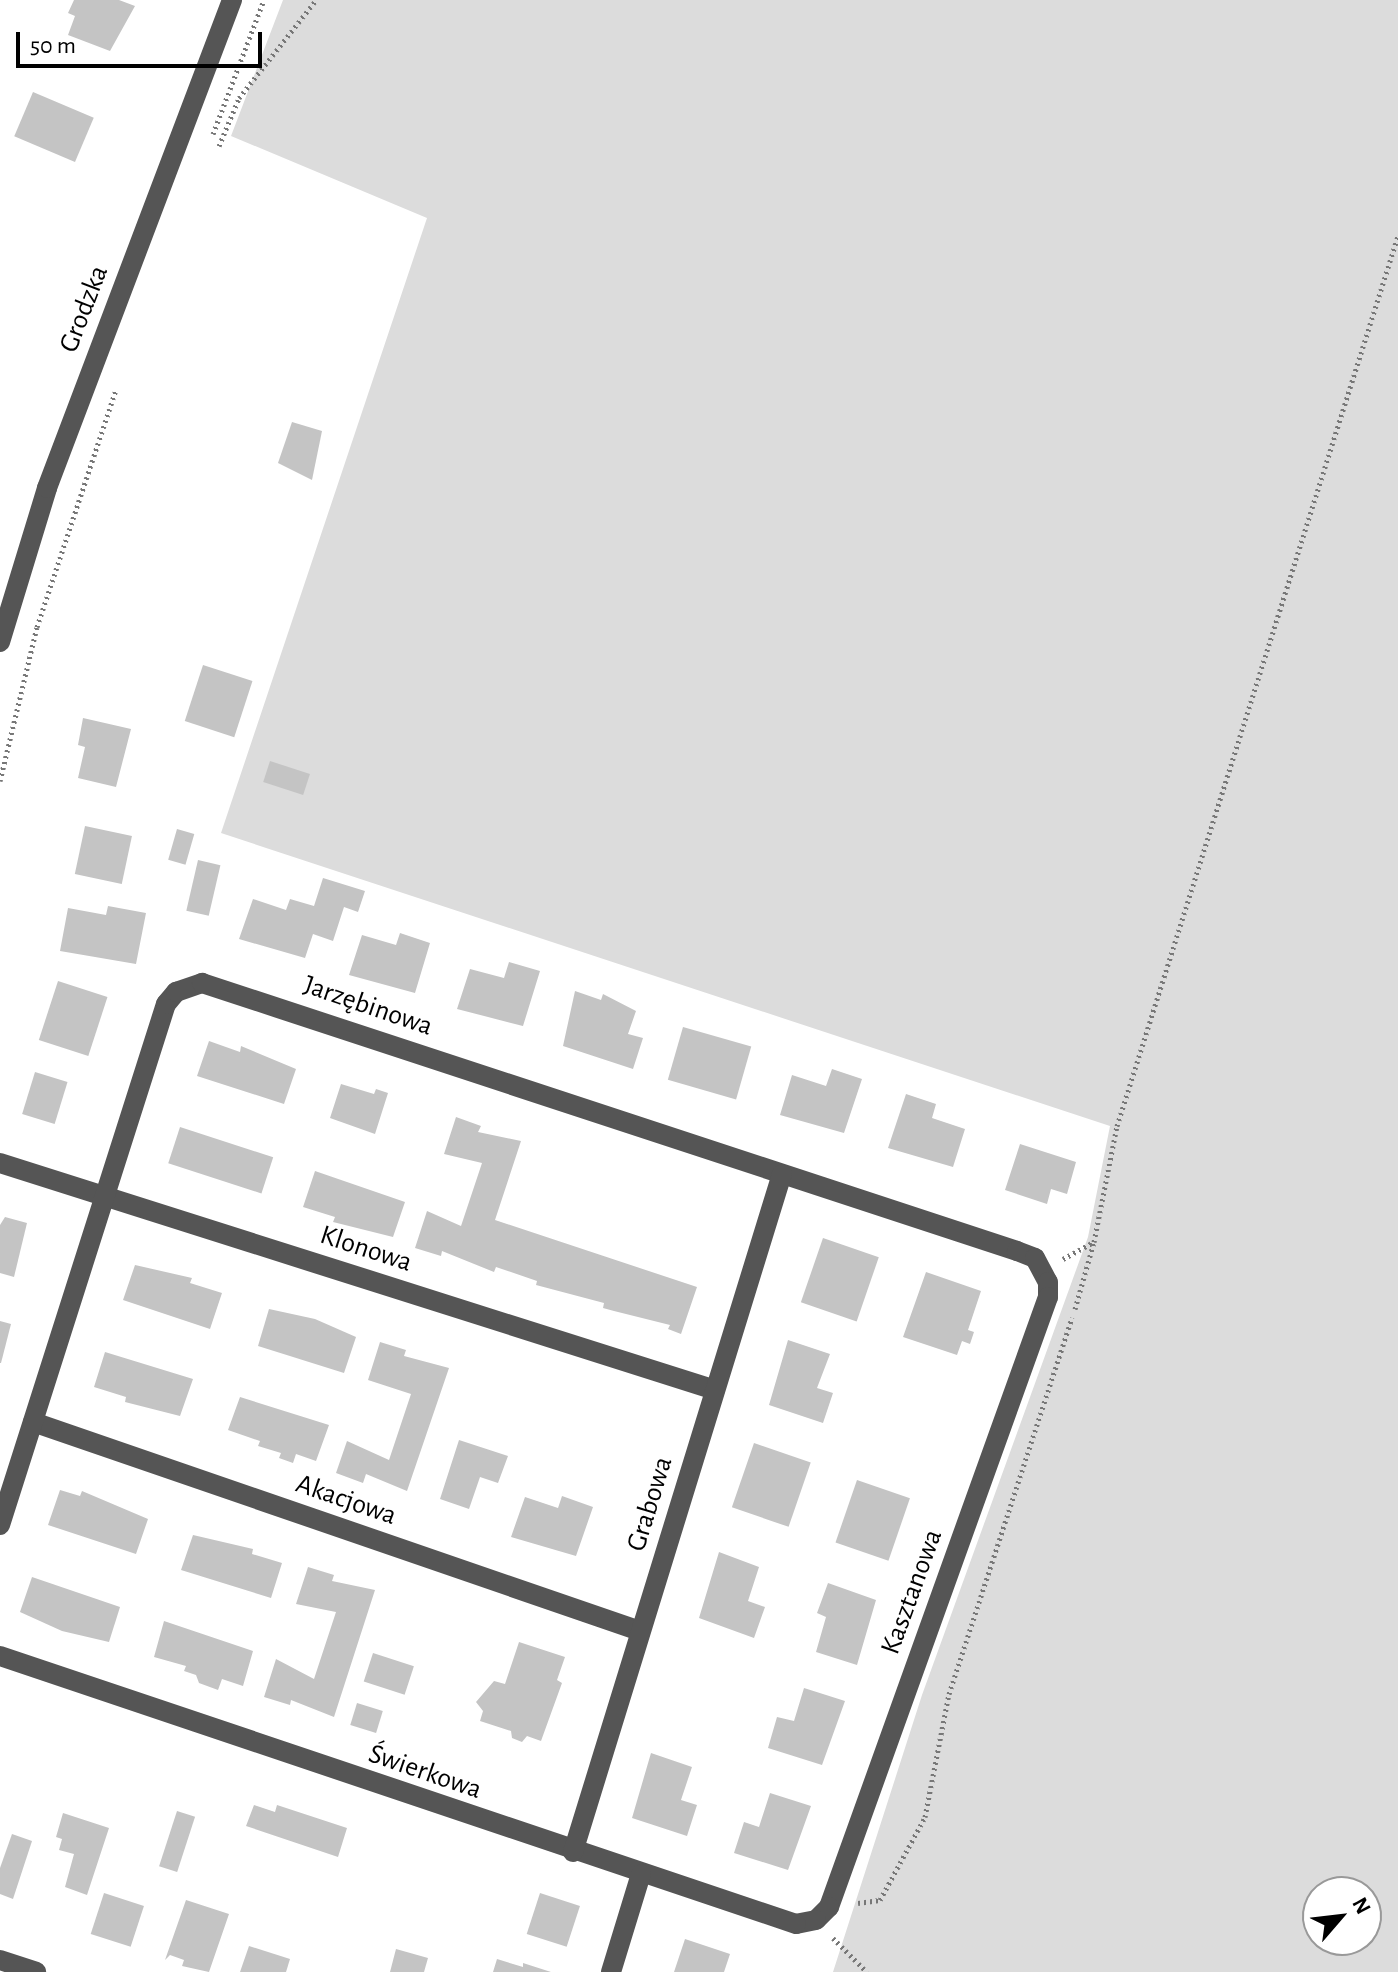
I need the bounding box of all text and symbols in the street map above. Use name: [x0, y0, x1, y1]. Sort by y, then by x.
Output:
scale bar: [20, 16, 266, 66]
text: 50 m: [30, 34, 76, 58]
street label: Grodzka: [52, 261, 116, 357]
street label: Jarzębinowa: [299, 968, 437, 1044]
street label: Klonowa: [316, 1218, 416, 1280]
street label: Grabowa: [620, 1453, 680, 1555]
street label: Akacjowa: [291, 1467, 401, 1533]
street label: Kasztanowa: [874, 1525, 950, 1659]
street label: Świerkowa: [364, 1737, 486, 1807]
north arrow: [1302, 1876, 1382, 1956]
text: N: [1348, 1894, 1375, 1918]

